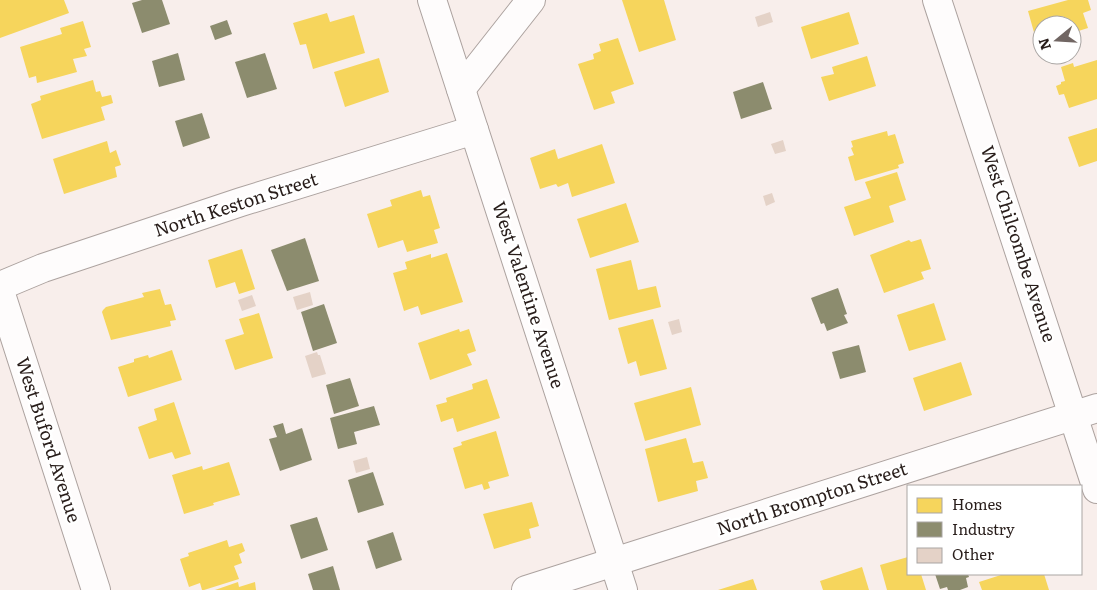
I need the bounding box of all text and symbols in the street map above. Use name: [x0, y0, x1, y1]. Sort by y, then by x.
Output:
north arrow: [1032, 15, 1082, 65]
text: N: [1032, 35, 1055, 53]
street label: West Chilcombe Avenue: [975, 142, 1064, 345]
street label: North Keston Street: [150, 164, 322, 243]
street label: West Valentine Avenue: [486, 198, 572, 392]
street label: West Buford Avenue: [10, 353, 89, 526]
street label: North Brompton Street: [713, 454, 911, 541]
legend: [907, 485, 1082, 575]
text: Homes: [952, 492, 1002, 515]
text: Industry: [952, 517, 1015, 540]
text: Other: [952, 542, 994, 565]

